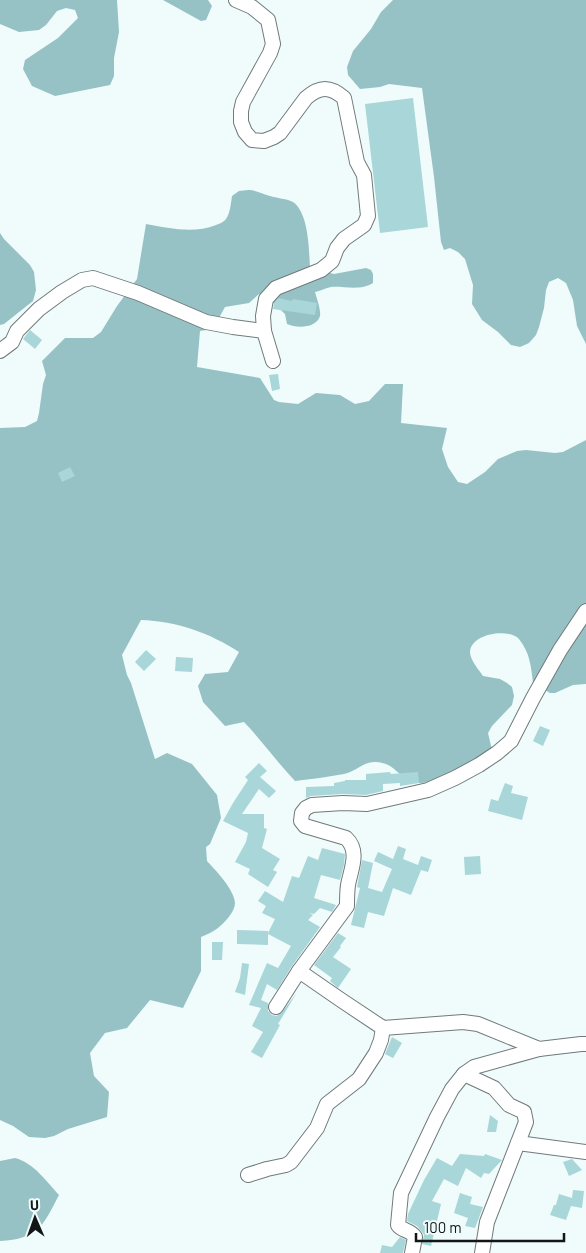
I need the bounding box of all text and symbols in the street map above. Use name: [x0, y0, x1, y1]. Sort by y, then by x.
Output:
north arrow: [10, 1193, 60, 1243]
text: U: [30, 1196, 39, 1213]
scale bar: [416, 1210, 564, 1242]
text: 100 m: [424, 1218, 462, 1236]

